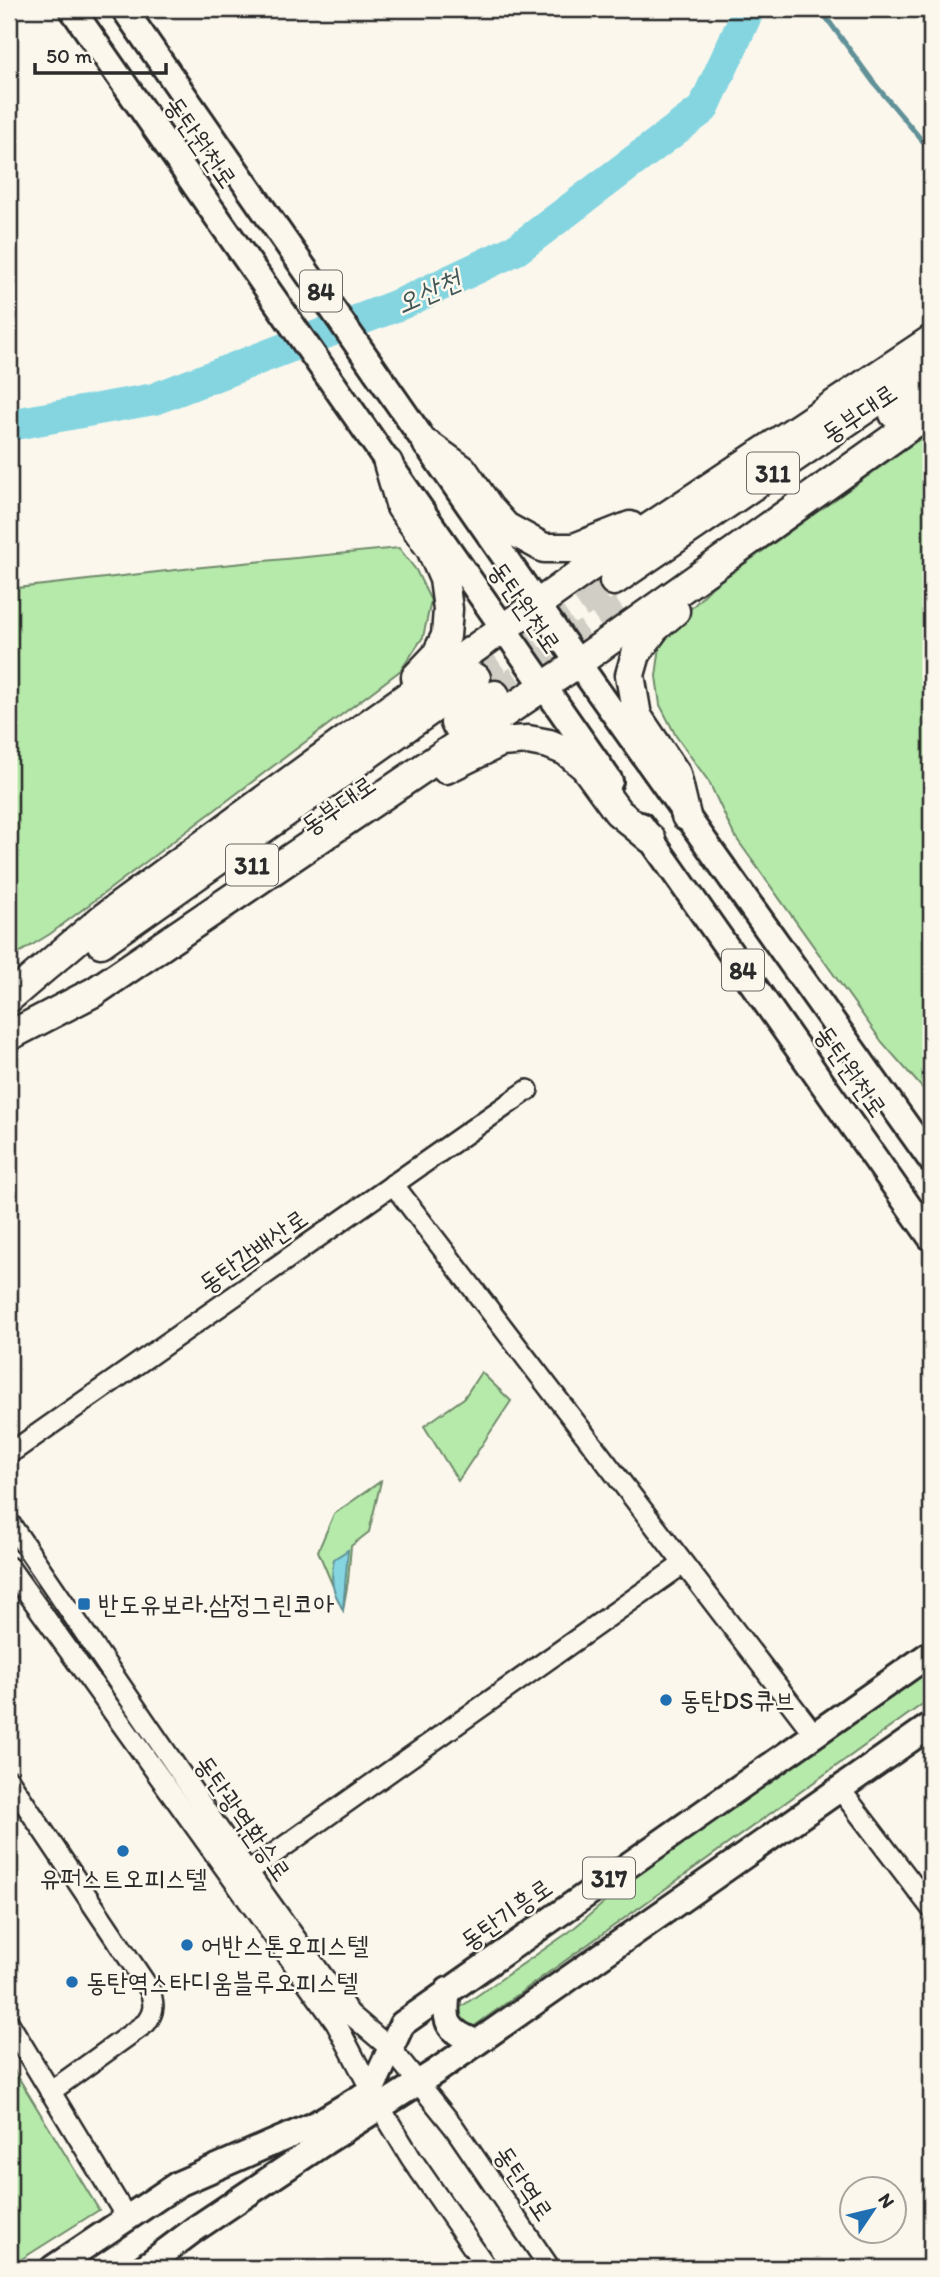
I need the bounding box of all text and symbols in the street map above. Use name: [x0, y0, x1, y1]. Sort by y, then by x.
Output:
scale bar: [35, 32, 166, 76]
text: 50 m: [46, 43, 93, 68]
street label: 동탄원천로: [158, 90, 244, 194]
water label: 오산천: [390, 261, 468, 320]
road number: 84: [300, 270, 342, 312]
street label: 동부대로: [815, 376, 903, 450]
road number: 311: [747, 452, 799, 494]
street label: 동탄원천로: [482, 555, 568, 659]
street label: 동부대로: [295, 768, 381, 842]
road number: 311: [226, 844, 278, 886]
road number: 84: [722, 950, 764, 990]
street label: 동탄원천로: [808, 1019, 894, 1123]
street label: 동탄감배산로: [192, 1202, 314, 1300]
place label: 반도유보라.삼정그린코아: [98, 1588, 335, 1620]
marker: 반도유보라.삼정그린코아: [76, 1596, 92, 1612]
place label: 동탄DS큐브: [680, 1684, 796, 1716]
marker: 동탄DS큐브: [658, 1692, 674, 1708]
street label: 동탄광역환승로: [188, 1749, 298, 1887]
marker: 유퍼스트오피스텔: [115, 1843, 131, 1859]
road number: 317: [583, 1857, 635, 1898]
place label: 유퍼스트오피스텔: [39, 1862, 207, 1894]
street label: 동탄기흥로: [454, 1871, 558, 1957]
place label: 어반스톤오피스텔: [201, 1929, 368, 1961]
marker: 어반스톤오피스텔: [179, 1937, 195, 1953]
place label: 동탄역스타디움블루오피스텔: [86, 1966, 358, 1998]
marker: 동탄역스타디움블루오피스텔: [64, 1974, 80, 1990]
street label: 동탄역로: [487, 2139, 561, 2227]
north arrow: [838, 2176, 908, 2246]
text: N: [873, 2189, 900, 2212]

